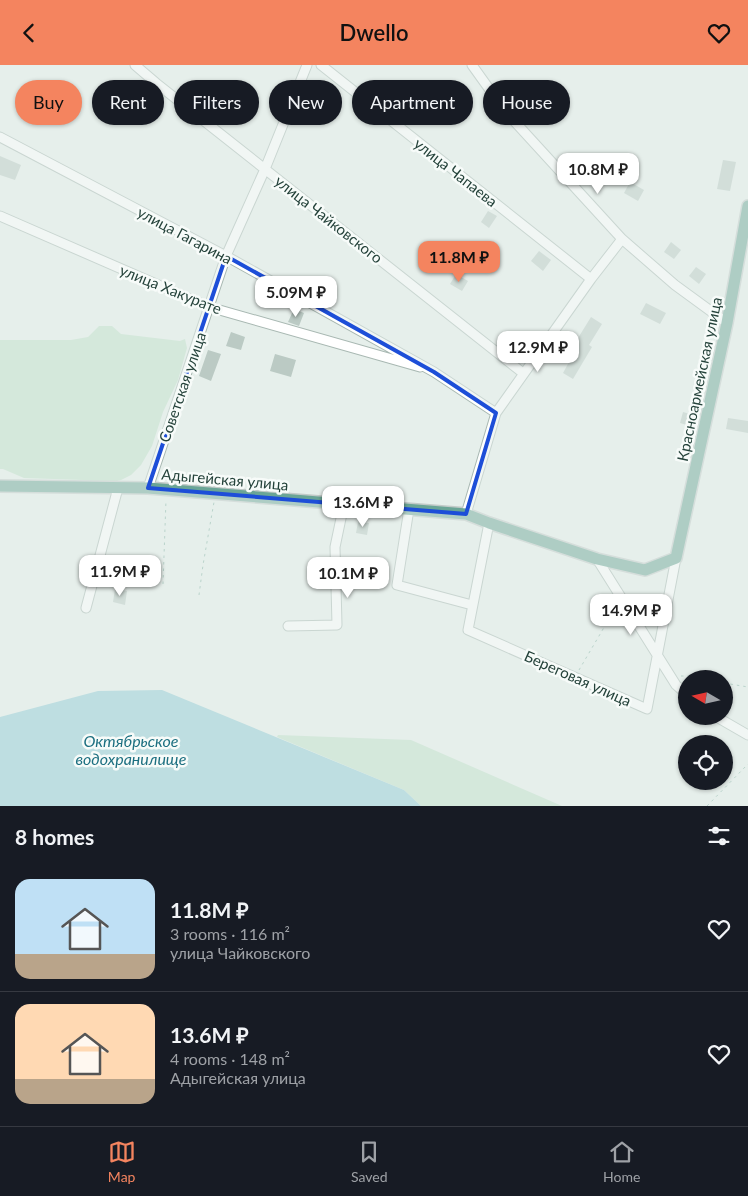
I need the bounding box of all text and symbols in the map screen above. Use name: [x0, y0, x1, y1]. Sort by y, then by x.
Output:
icon: back: [15, 19, 43, 47]
text: Dwello: [340, 19, 408, 46]
icon: heart: [705, 19, 733, 47]
chip: Buy: [15, 80, 82, 125]
chip: Rent: [92, 80, 164, 125]
chip: Filters: [174, 80, 259, 125]
chip: New: [269, 80, 342, 125]
chip: Apartment: [352, 80, 473, 125]
chip: House: [483, 80, 570, 125]
street label: улица Чапаева: [411, 134, 501, 210]
pin: 10.8M ₽: [552, 153, 644, 195]
text: 10.8M ₽: [568, 159, 628, 178]
street label: улица Чайковского: [272, 171, 386, 267]
street label: улица Гагарина: [135, 202, 235, 268]
pin: 11.8M ₽: [413, 241, 505, 283]
text: 11.8M ₽: [429, 247, 489, 266]
street label: улица Хакурате: [117, 260, 225, 318]
pin: 5.09M ₽: [250, 275, 342, 318]
text: 5.09M ₽: [266, 282, 326, 301]
street label: Красноармейская улица: [673, 295, 725, 463]
street label: Советская улица: [155, 329, 209, 445]
pin: 12.9M ₽: [492, 331, 584, 373]
text: 12.9M ₽: [508, 337, 568, 356]
street label: Адыгейская улица: [161, 464, 289, 494]
pin: 13.6M ₽: [317, 485, 409, 528]
text: 13.6M ₽: [333, 492, 393, 511]
pin: 11.9M ₽: [74, 555, 166, 597]
pin: 10.1M ₽: [302, 557, 394, 599]
text: 11.9M ₽: [90, 561, 150, 580]
text: 10.1M ₽: [318, 563, 378, 582]
pin: 14.9M ₽: [585, 593, 677, 636]
text: 14.9M ₽: [601, 600, 661, 619]
street label: Береговая улица: [522, 646, 634, 710]
north arrow: [678, 670, 732, 725]
map controls: [678, 670, 733, 790]
water label: Октябрьское водохранилище: [75, 731, 187, 768]
button: locate: [678, 735, 733, 790]
icon: filters: [705, 822, 733, 850]
text: 8 homes: [15, 824, 94, 849]
text: 11.8M ₽: [170, 897, 249, 922]
icon: home: [55, 899, 115, 959]
icon: heart: [705, 915, 733, 943]
text: 3 rooms · 116 m²: [170, 924, 290, 943]
text: улица Чайковского: [170, 943, 310, 962]
text: 13.6M ₽: [170, 1022, 249, 1047]
icon: home: [55, 1024, 115, 1084]
icon: heart: [705, 1040, 733, 1068]
text: 4 rooms · 148 m²: [170, 1049, 290, 1068]
text: Адыгейская улица: [170, 1068, 306, 1087]
tab: Map: [108, 1138, 136, 1185]
tab: Saved: [351, 1138, 388, 1185]
tab: Home: [603, 1138, 640, 1185]

